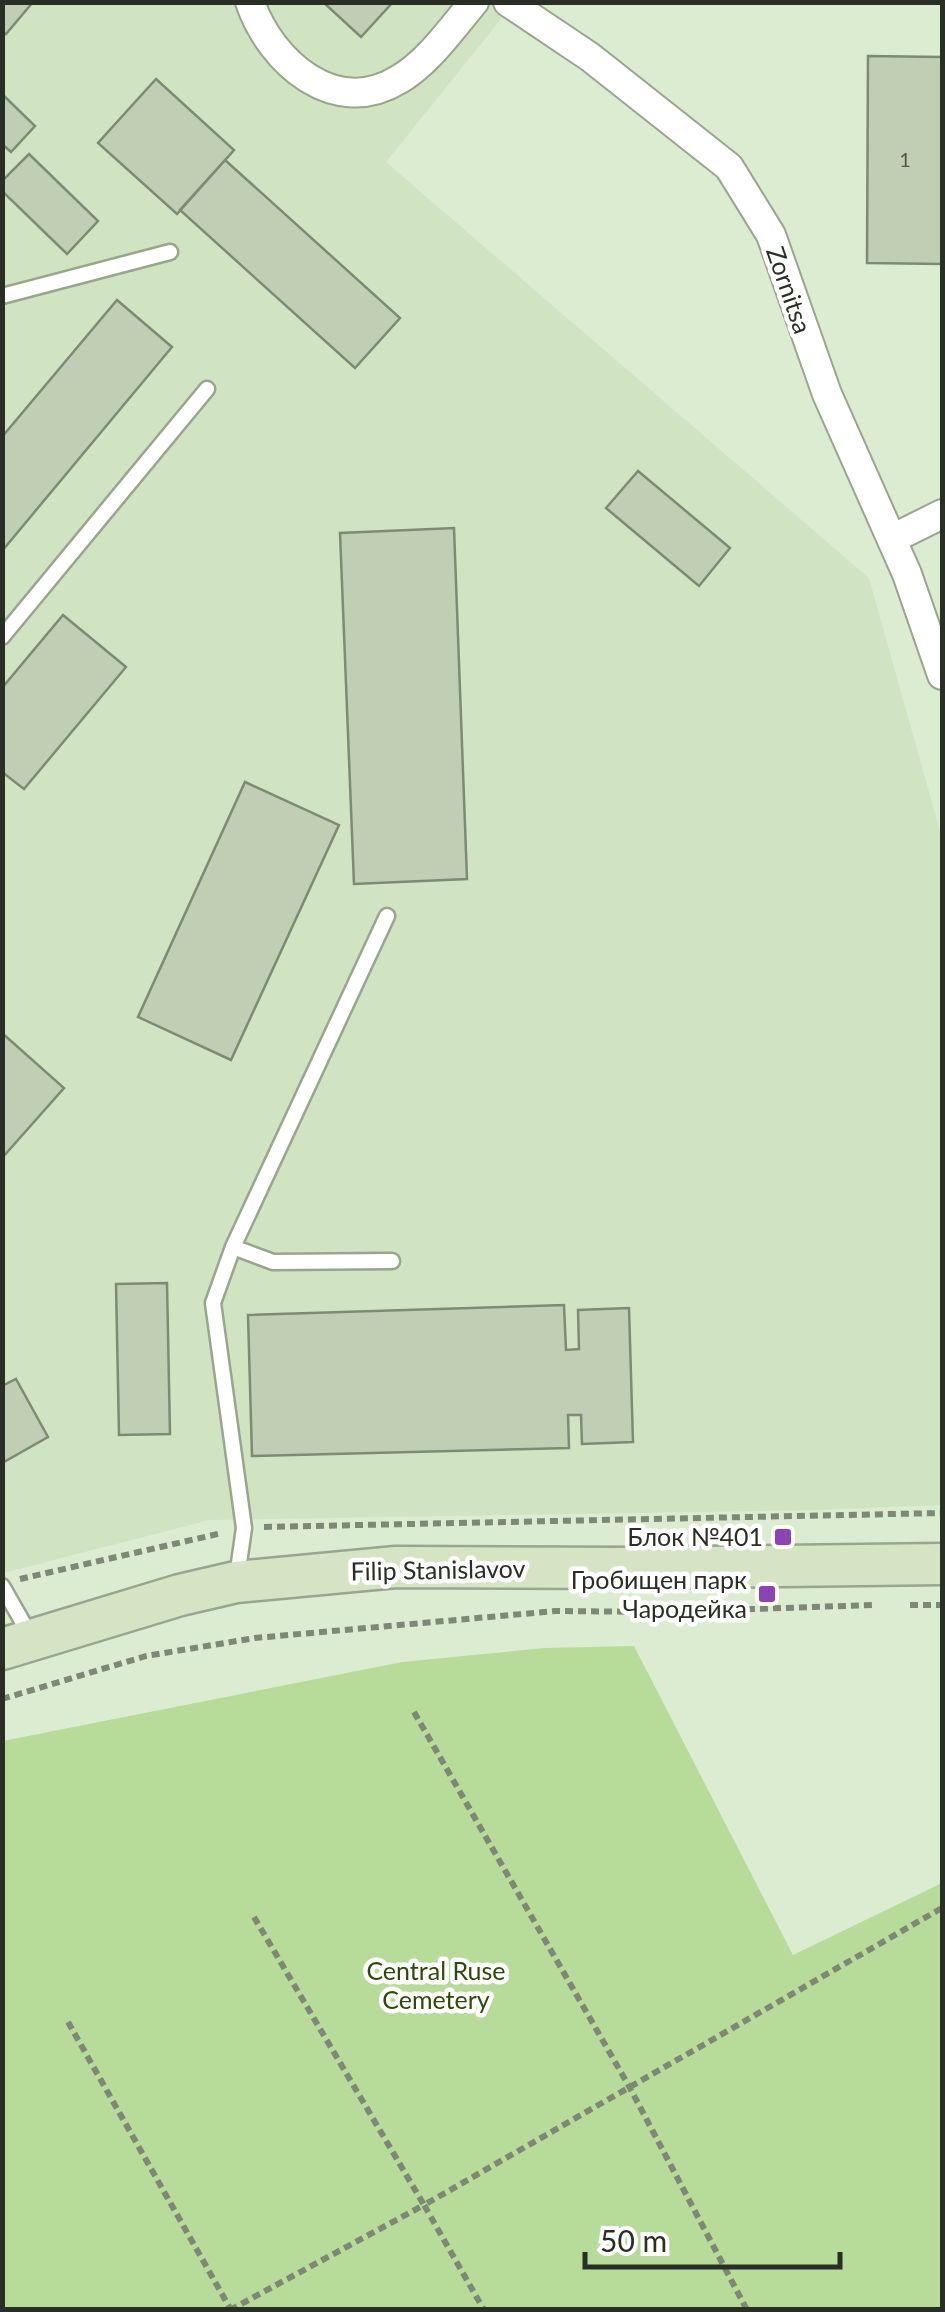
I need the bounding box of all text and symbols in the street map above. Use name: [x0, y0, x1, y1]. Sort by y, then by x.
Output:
house number: 1: [899, 147, 911, 171]
street label: Zornitsa: [761, 242, 819, 337]
place label: Блок №401: [627, 1521, 763, 1551]
marker: Блок №401: [772, 1526, 794, 1548]
street label: Filip Stanislavov: [350, 1552, 526, 1586]
place label: Гробищен парк Чародейка: [571, 1564, 747, 1623]
marker: Гробищен парк Чародейка: [756, 1583, 778, 1605]
park label: Central Ruse Cemetery: [366, 1955, 506, 2014]
scale bar: [585, 2207, 840, 2269]
text: 50 m: [600, 2222, 667, 2258]

